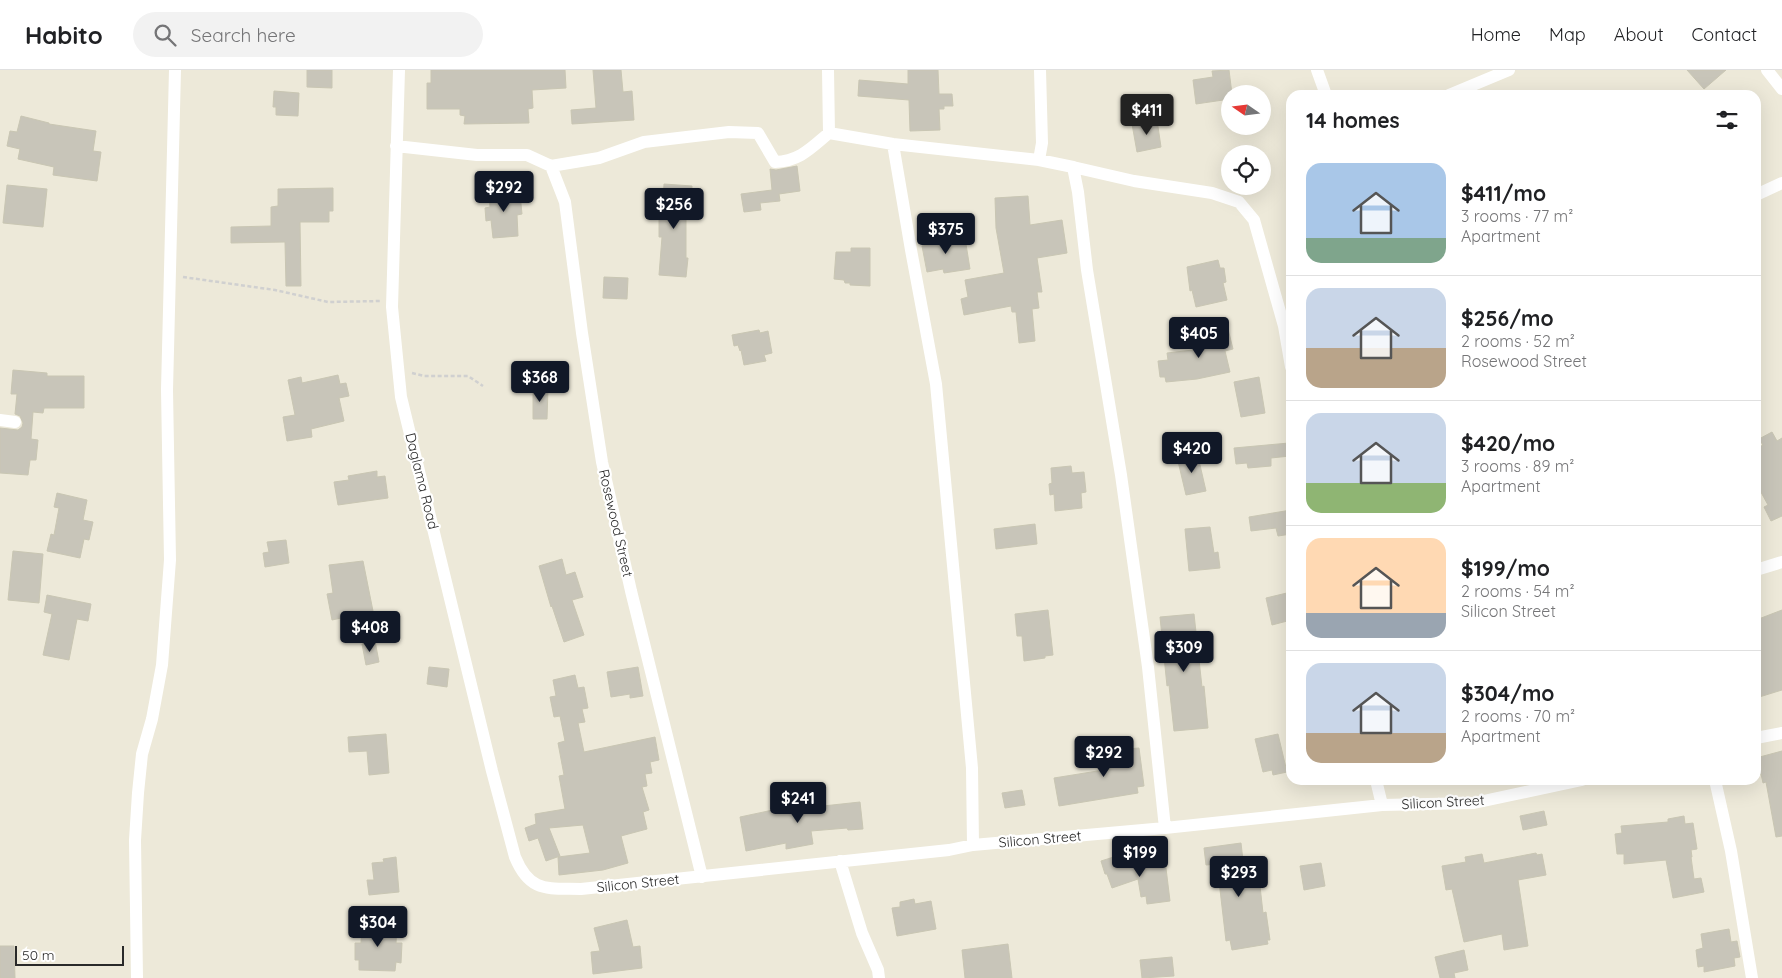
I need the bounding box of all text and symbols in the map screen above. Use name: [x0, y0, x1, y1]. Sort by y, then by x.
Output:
search box: [133, 12, 483, 57]
text: Habito: [25, 20, 103, 50]
icon: search: [151, 21, 179, 49]
text: Search here: [191, 23, 296, 47]
text: Home: [1471, 23, 1521, 46]
text: Map: [1549, 23, 1586, 46]
text: About: [1614, 23, 1664, 46]
text: Contact: [1692, 23, 1757, 46]
north arrow: [1221, 85, 1271, 135]
map controls: [1221, 85, 1271, 195]
pin: $411: [1117, 93, 1177, 136]
text: $411: [1132, 100, 1162, 120]
icon: filters: [1713, 106, 1741, 134]
text: 14 homes: [1306, 107, 1400, 133]
button: locate: [1221, 145, 1271, 195]
pin: $292: [474, 170, 534, 213]
text: $292: [486, 177, 522, 197]
text: $411/mo: [1461, 180, 1546, 206]
icon: home: [1346, 183, 1406, 243]
pin: $256: [644, 188, 704, 230]
text: $256: [656, 194, 692, 214]
text: 3 rooms · 77 m²: [1461, 206, 1573, 226]
pin: $375: [916, 212, 976, 255]
text: $375: [928, 219, 964, 239]
text: Apartment: [1461, 226, 1541, 246]
text: $256/mo: [1461, 305, 1554, 331]
icon: home: [1346, 308, 1406, 368]
pin: $405: [1169, 316, 1229, 359]
text: $405: [1180, 323, 1218, 343]
text: 2 rooms · 52 m²: [1461, 331, 1575, 351]
text: Rosewood Street: [1461, 351, 1587, 371]
pin: $368: [510, 360, 570, 403]
text: $368: [522, 367, 558, 387]
text: $420/mo: [1461, 430, 1555, 456]
street label: Daglama Road: [401, 431, 443, 531]
pin: $420: [1162, 432, 1222, 474]
icon: home: [1346, 433, 1406, 493]
text: $420: [1173, 438, 1211, 458]
text: 3 rooms · 89 m²: [1461, 456, 1574, 476]
street label: Rosewood Street: [595, 467, 637, 579]
text: Apartment: [1461, 476, 1541, 496]
text: $199/mo: [1461, 555, 1550, 581]
icon: home: [1346, 558, 1406, 618]
text: 2 rooms · 54 m²: [1461, 581, 1575, 601]
text: Silicon Street: [1461, 601, 1556, 621]
pin: $408: [340, 610, 400, 653]
text: $408: [351, 617, 389, 637]
pin: $309: [1154, 630, 1214, 673]
text: $309: [1165, 637, 1203, 657]
text: $304/mo: [1461, 680, 1554, 706]
icon: home: [1346, 683, 1406, 743]
text: 2 rooms · 70 m²: [1461, 706, 1575, 726]
text: Apartment: [1461, 726, 1541, 746]
pin: $292: [1074, 736, 1134, 778]
text: $292: [1086, 742, 1122, 762]
pin: $241: [768, 782, 828, 824]
text: $241: [781, 788, 815, 808]
street label: Silicon Street: [1401, 791, 1485, 813]
street label: Silicon Street: [998, 826, 1082, 852]
pin: $199: [1110, 836, 1170, 878]
text: $199: [1123, 842, 1157, 862]
pin: $293: [1209, 856, 1269, 898]
text: $293: [1221, 862, 1257, 882]
street label: Silicon Street: [596, 870, 680, 896]
pin: $304: [348, 906, 408, 948]
text: $304: [359, 912, 397, 932]
scale bar: [15, 943, 124, 966]
text: 50 m: [22, 946, 55, 964]

